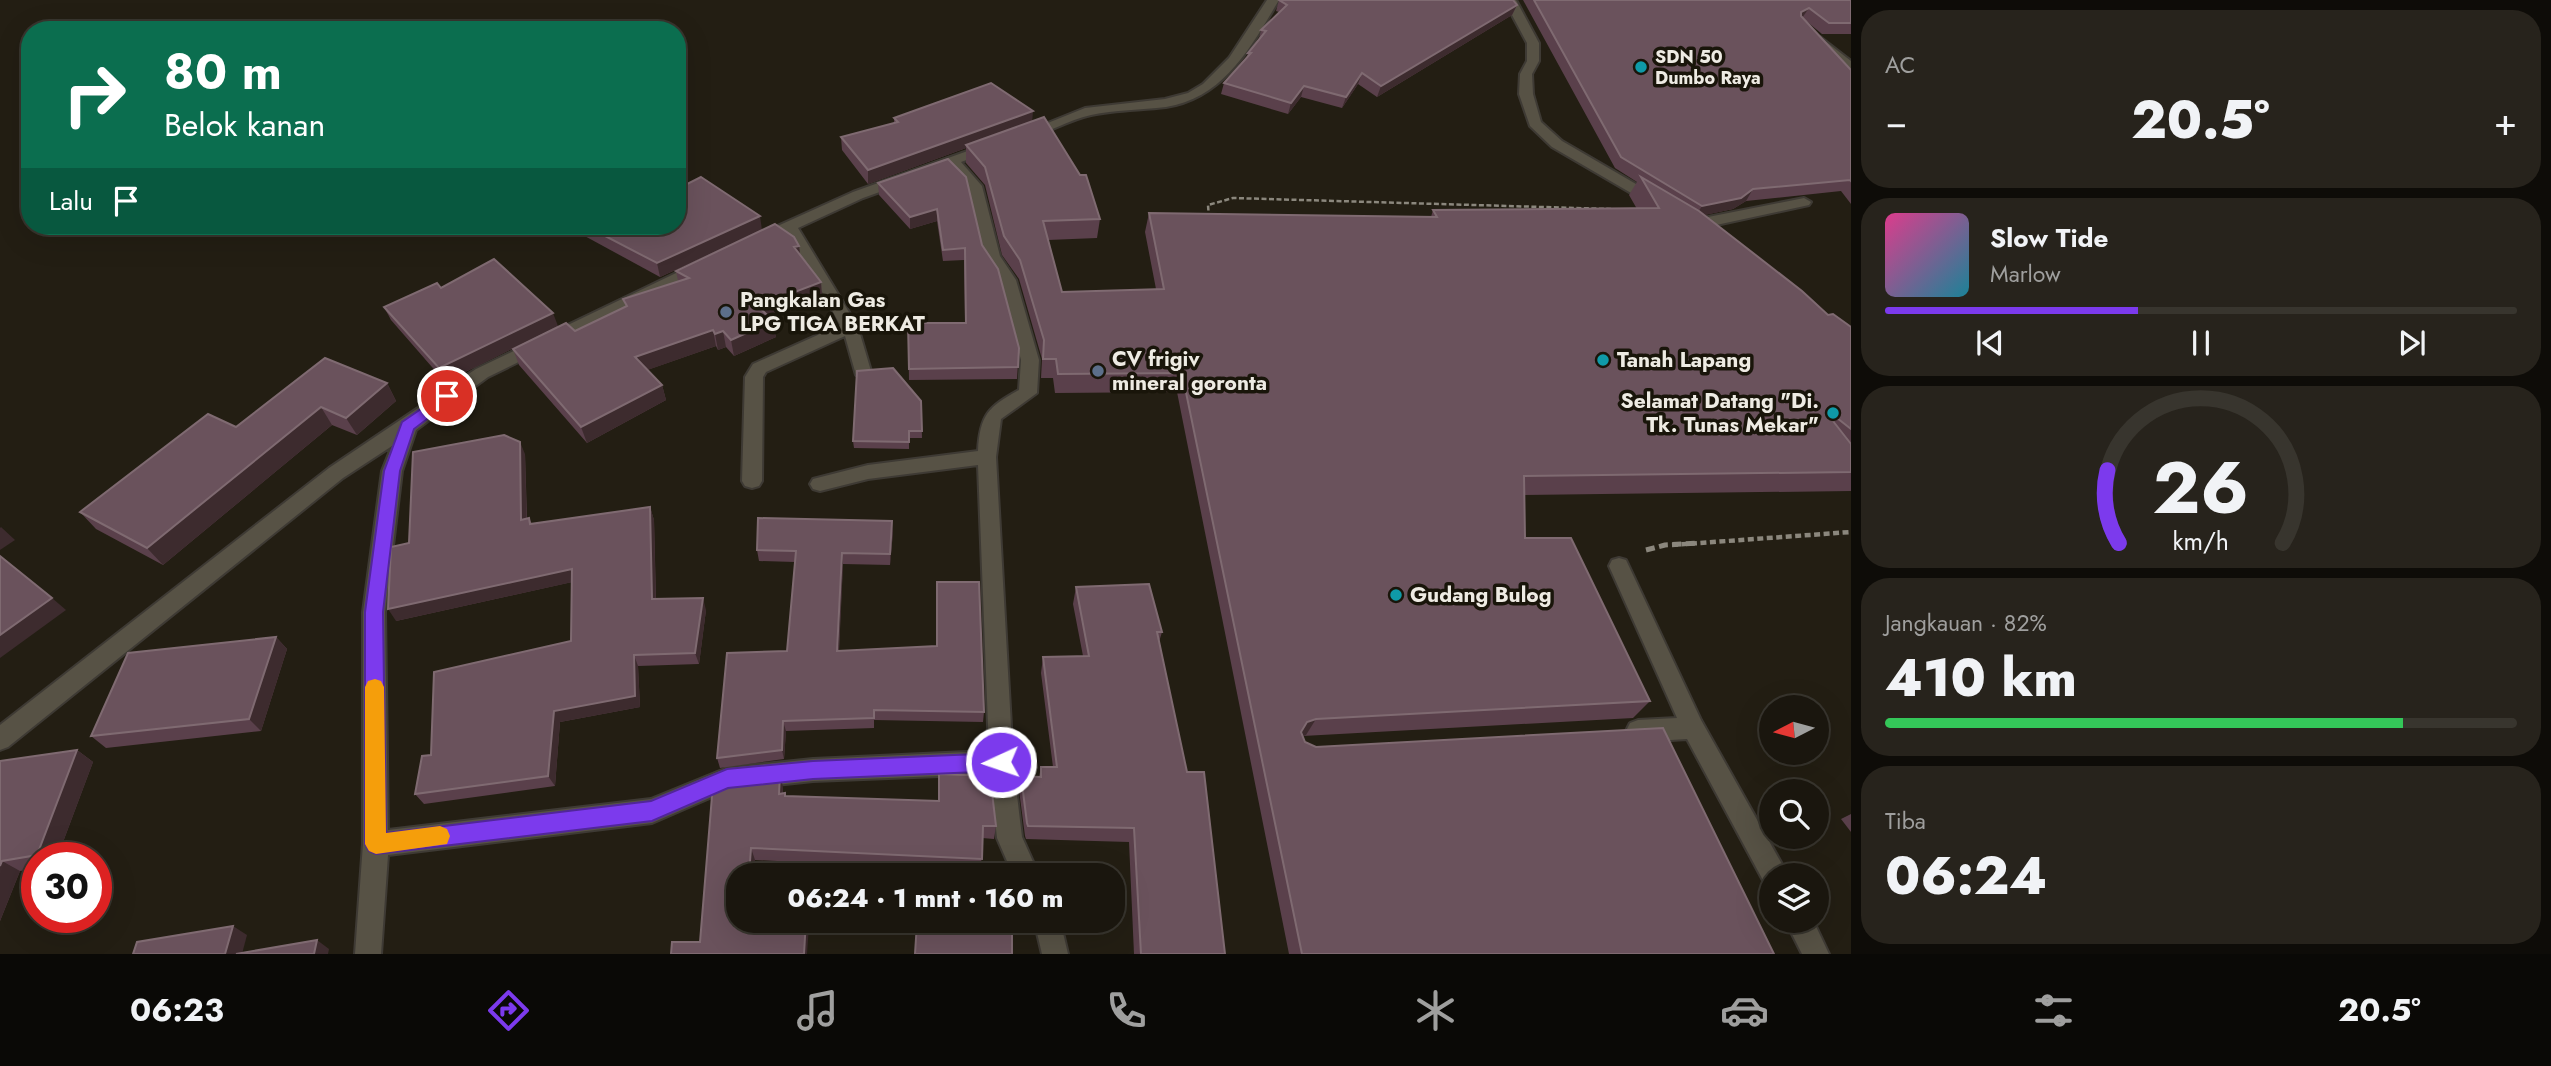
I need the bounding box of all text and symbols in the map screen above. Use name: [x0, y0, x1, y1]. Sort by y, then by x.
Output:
text: 80 m: [164, 37, 282, 107]
place label: SDN 50 Dumbo Raya: [1655, 44, 1761, 91]
text: AC: [1885, 48, 1915, 82]
icon: right: [49, 49, 140, 140]
marker: SDN 50 Dumbo Raya: [1633, 59, 1649, 75]
text: 20.5°: [2131, 82, 2270, 158]
text: −: [1885, 94, 1907, 149]
text: +: [2494, 94, 2517, 149]
text: Belok kanan: [164, 102, 325, 148]
text: Lalu: [49, 182, 93, 220]
icon: arrive: [107, 182, 145, 220]
text: Slow Tide: [1990, 219, 2109, 257]
text: Marlow: [1990, 257, 2061, 291]
place label: Pangkalan Gas LPG TIGA BERKAT: [740, 285, 925, 339]
marker: Pangkalan Gas LPG TIGA BERKAT: [718, 304, 734, 320]
icon: previous: [1971, 324, 2009, 362]
icon: pause: [2182, 324, 2220, 362]
icon: next: [2393, 324, 2431, 362]
place label: CV frigiv mineral goronta: [1112, 344, 1267, 398]
place label: Tanah Lapang: [1617, 345, 1751, 375]
marker: Tanah Lapang: [1595, 352, 1611, 368]
marker: CV frigiv mineral goronta: [1090, 363, 1106, 379]
pin: [417, 366, 477, 426]
icon: arrive: [428, 377, 466, 415]
place label: Selamat Datang "Di. Tk. Tunas Mekar": [1621, 386, 1819, 440]
marker: Selamat Datang "Di. Tk. Tunas Mekar": [1825, 405, 1841, 421]
text: 26: [2153, 435, 2249, 540]
text: km/h: [2173, 523, 2229, 559]
place label: Gudang Bulog: [1410, 580, 1552, 610]
marker: Gudang Bulog: [1388, 587, 1404, 603]
text: Jangkauan · 82%: [1885, 606, 2047, 640]
text: 410 km: [1885, 640, 2077, 716]
north arrow: [1759, 695, 1829, 765]
map controls: [1759, 695, 1829, 933]
position arrow: [964, 725, 1038, 799]
button: search: [1759, 779, 1829, 849]
text: Tiba: [1885, 804, 1926, 838]
text: 06:24: [1885, 838, 2047, 914]
speed limit sign: 30: [21, 842, 112, 933]
button: layers: [1759, 863, 1829, 933]
text: 06:24 · 1 mnt · 160 m: [788, 879, 1063, 917]
icon: directions: [484, 986, 533, 1035]
icon: music: [793, 986, 842, 1035]
icon: phone: [1102, 986, 1151, 1035]
icon: climate: [1411, 986, 1460, 1035]
icon: car: [1720, 986, 1769, 1035]
icon: filters: [2029, 986, 2078, 1035]
text: 06:23: [130, 987, 224, 1033]
text: 20.5°: [2338, 987, 2421, 1033]

